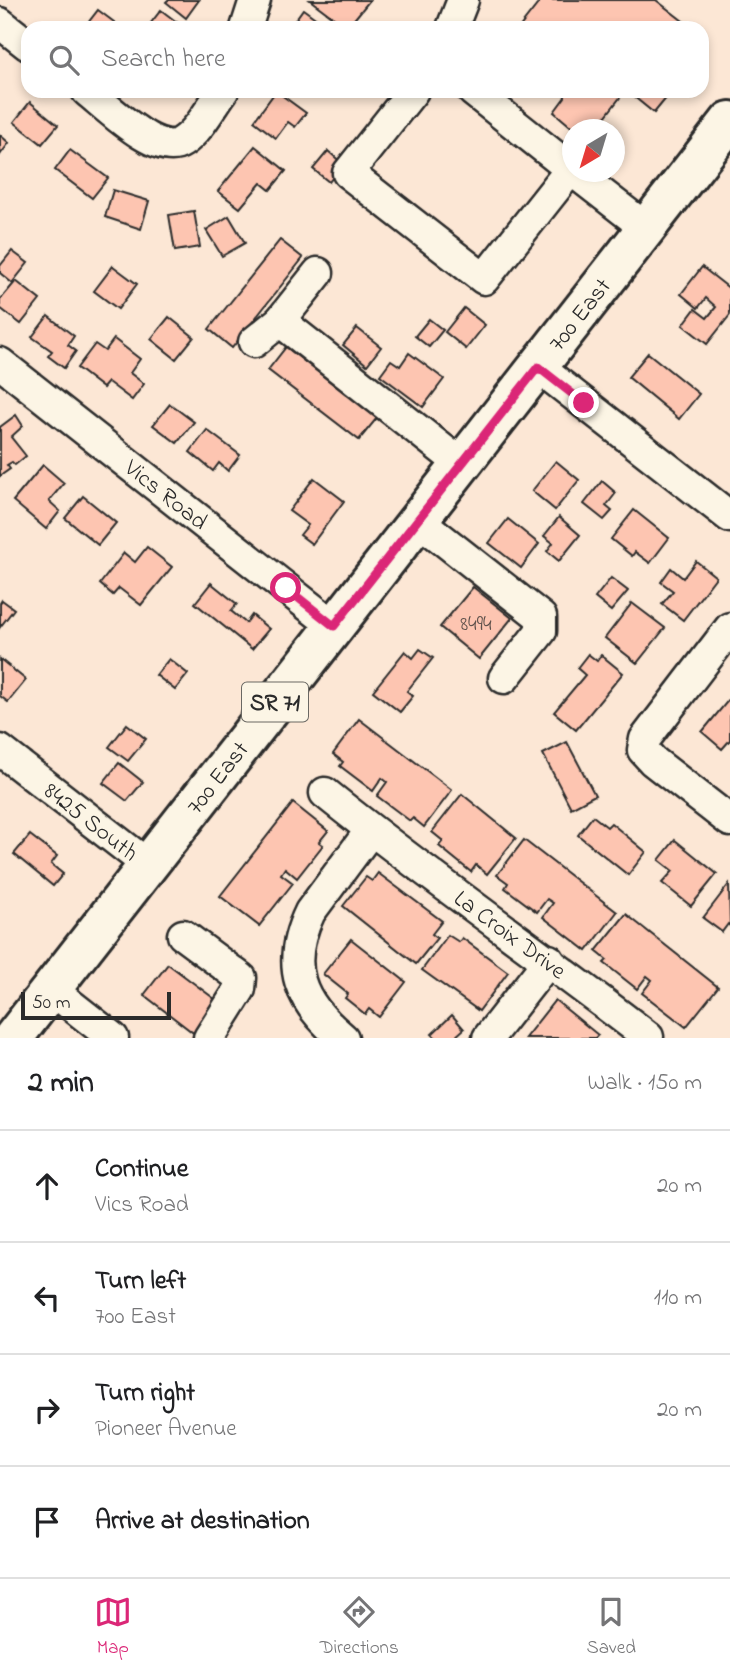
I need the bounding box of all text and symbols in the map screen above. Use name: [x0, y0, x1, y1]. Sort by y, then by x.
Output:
search box: [21, 21, 709, 98]
icon: search: [45, 41, 83, 79]
text: Search here: [101, 41, 226, 79]
north arrow: [562, 119, 625, 182]
street label: 700 East: [541, 272, 621, 360]
route end: [568, 387, 599, 418]
street label: Vics Road: [115, 451, 215, 540]
route start: [270, 572, 301, 603]
house number: 8494: [460, 610, 492, 640]
road number: SR 71: [242, 682, 308, 722]
street label: 700 East: [179, 735, 259, 823]
street label: 8425 South: [35, 775, 145, 871]
street label: La Croix Drive: [445, 883, 573, 989]
scale bar: [21, 989, 172, 1021]
text: 50 m: [32, 990, 71, 1017]
text: 2 min: [28, 1062, 94, 1106]
text: Walk · 150 m: [587, 1067, 702, 1100]
text: Continue: [95, 1151, 188, 1189]
icon: ahead: [28, 1167, 66, 1205]
text: 20 m: [657, 1170, 702, 1203]
text: Vics Road: [95, 1189, 189, 1222]
text: Turn left: [95, 1263, 186, 1301]
icon: left: [28, 1279, 66, 1317]
text: 110 m: [654, 1282, 702, 1315]
text: 700 East: [95, 1301, 176, 1334]
text: Turn right: [95, 1375, 195, 1413]
icon: right: [28, 1391, 66, 1429]
text: 20 m: [657, 1394, 702, 1427]
text: Pioneer Avenue: [95, 1413, 237, 1446]
icon: arrive: [28, 1503, 66, 1541]
text: Arrive at destination: [95, 1503, 310, 1541]
tab: Map: [94, 1593, 132, 1662]
tab: Directions: [320, 1593, 399, 1662]
tab: Saved: [587, 1593, 636, 1662]

